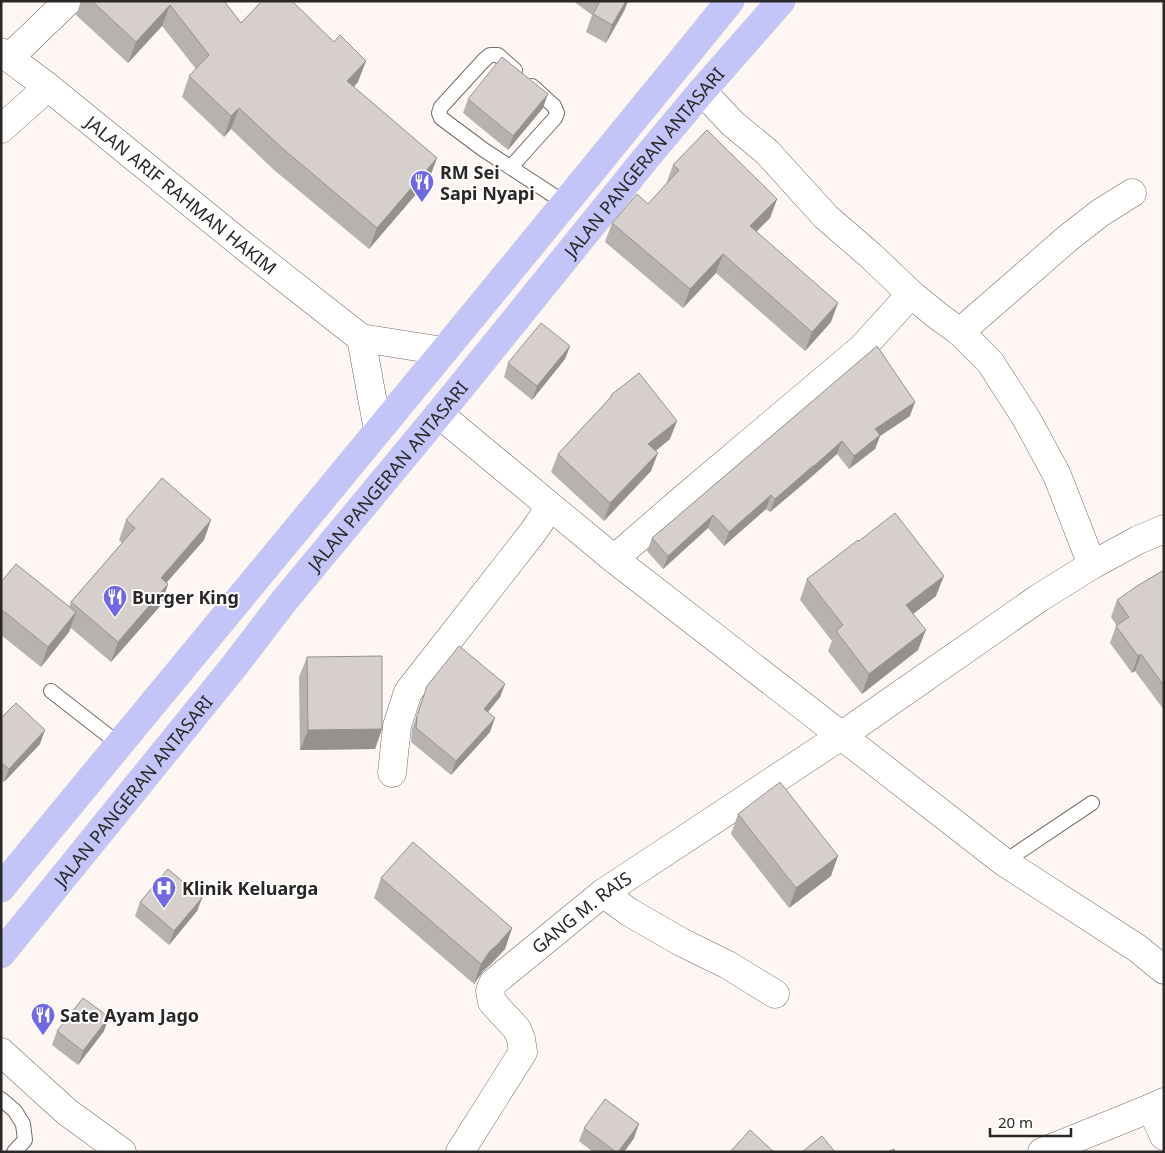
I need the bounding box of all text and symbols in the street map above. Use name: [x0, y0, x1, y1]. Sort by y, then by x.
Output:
street label: JALAN PANGERAN ANTASARI: [557, 62, 729, 264]
street label: JALAN ARIF RAHMAN HAKIM: [79, 109, 282, 279]
place label: RM Sei Sapi Nyapi: [440, 160, 535, 205]
restaurant icon: RM Sei Sapi Nyapi: [409, 169, 435, 203]
street label: JALAN PANGERAN ANTASARI: [301, 376, 473, 577]
restaurant icon: Burger King: [102, 584, 128, 618]
place label: Burger King: [132, 585, 239, 609]
street label: JALAN PANGERAN ANTASARI: [47, 690, 218, 893]
street label: GANG M. RAIS: [526, 866, 636, 959]
hospital icon: Klinik Keluarga: [151, 875, 177, 909]
place label: Klinik Keluarga: [182, 876, 318, 900]
restaurant icon: Sate Ayam Jago: [30, 1002, 56, 1036]
place label: Sate Ayam Jago: [60, 1003, 199, 1027]
scale bar: [990, 1106, 1071, 1138]
text: 20 m: [998, 1112, 1033, 1132]

